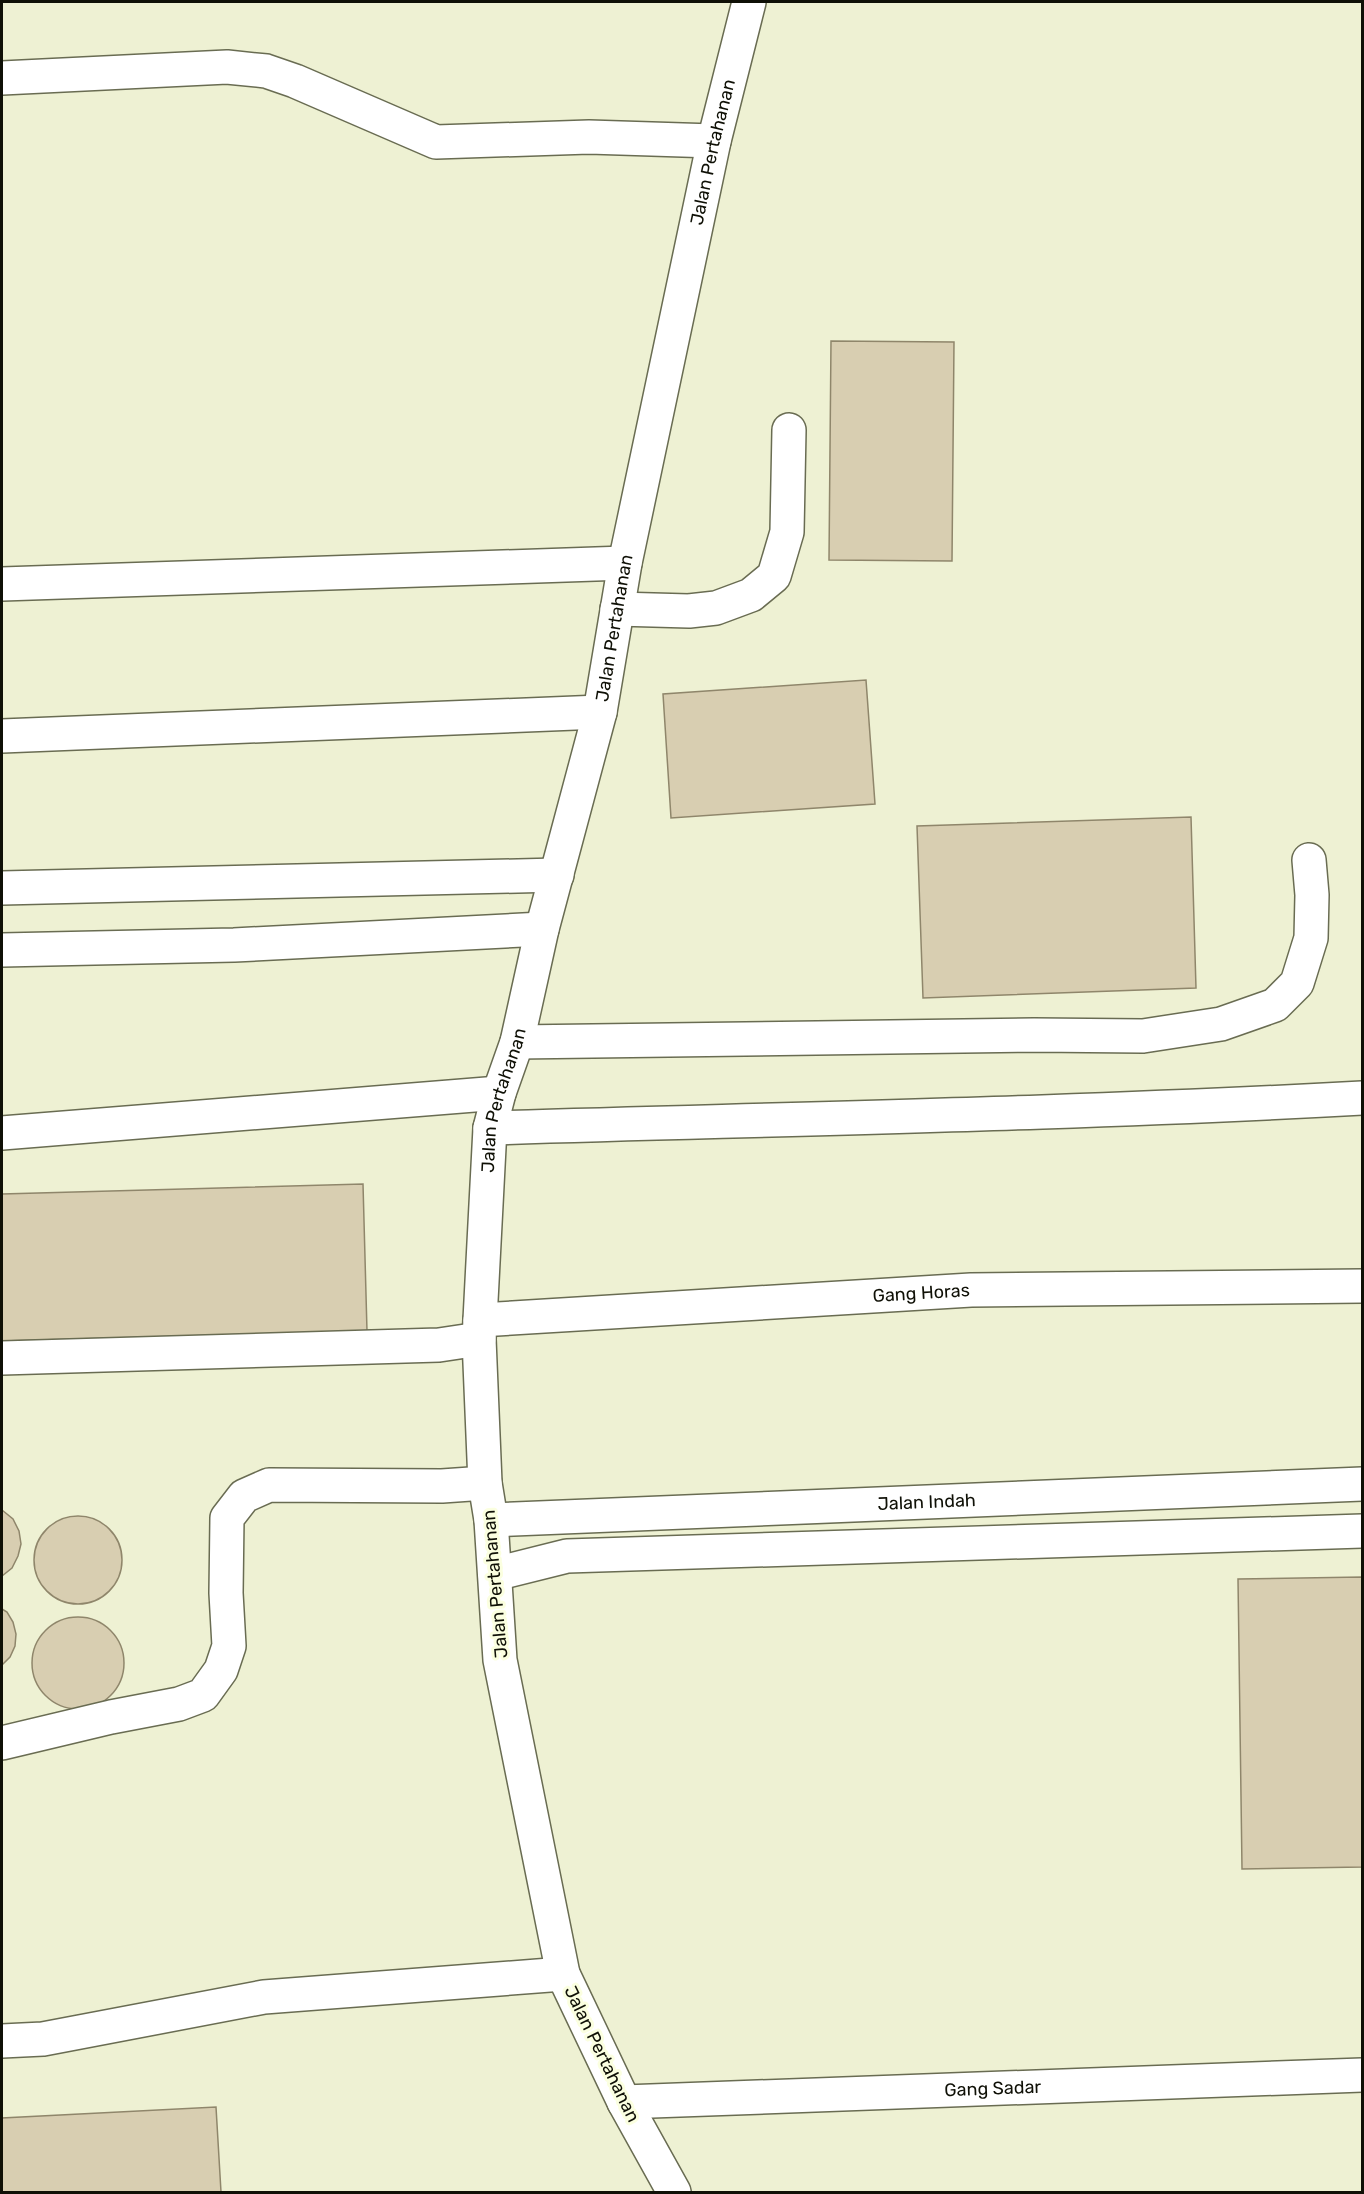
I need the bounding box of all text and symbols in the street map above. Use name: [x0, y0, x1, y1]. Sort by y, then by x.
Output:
street label: Jalan Pertahanan: [686, 77, 740, 227]
street label: Jalan Pertahanan: [591, 552, 638, 703]
street label: Jalan Pertahanan: [477, 1026, 531, 1173]
street label: Gang Horas: [872, 1279, 970, 1307]
street label: Jalan Indah: [877, 1489, 976, 1515]
street label: Jalan Pertahanan: [478, 1509, 512, 1659]
street label: Jalan Pertahanan: [559, 1982, 645, 2126]
street label: Gang Sadar: [944, 2076, 1042, 2101]

